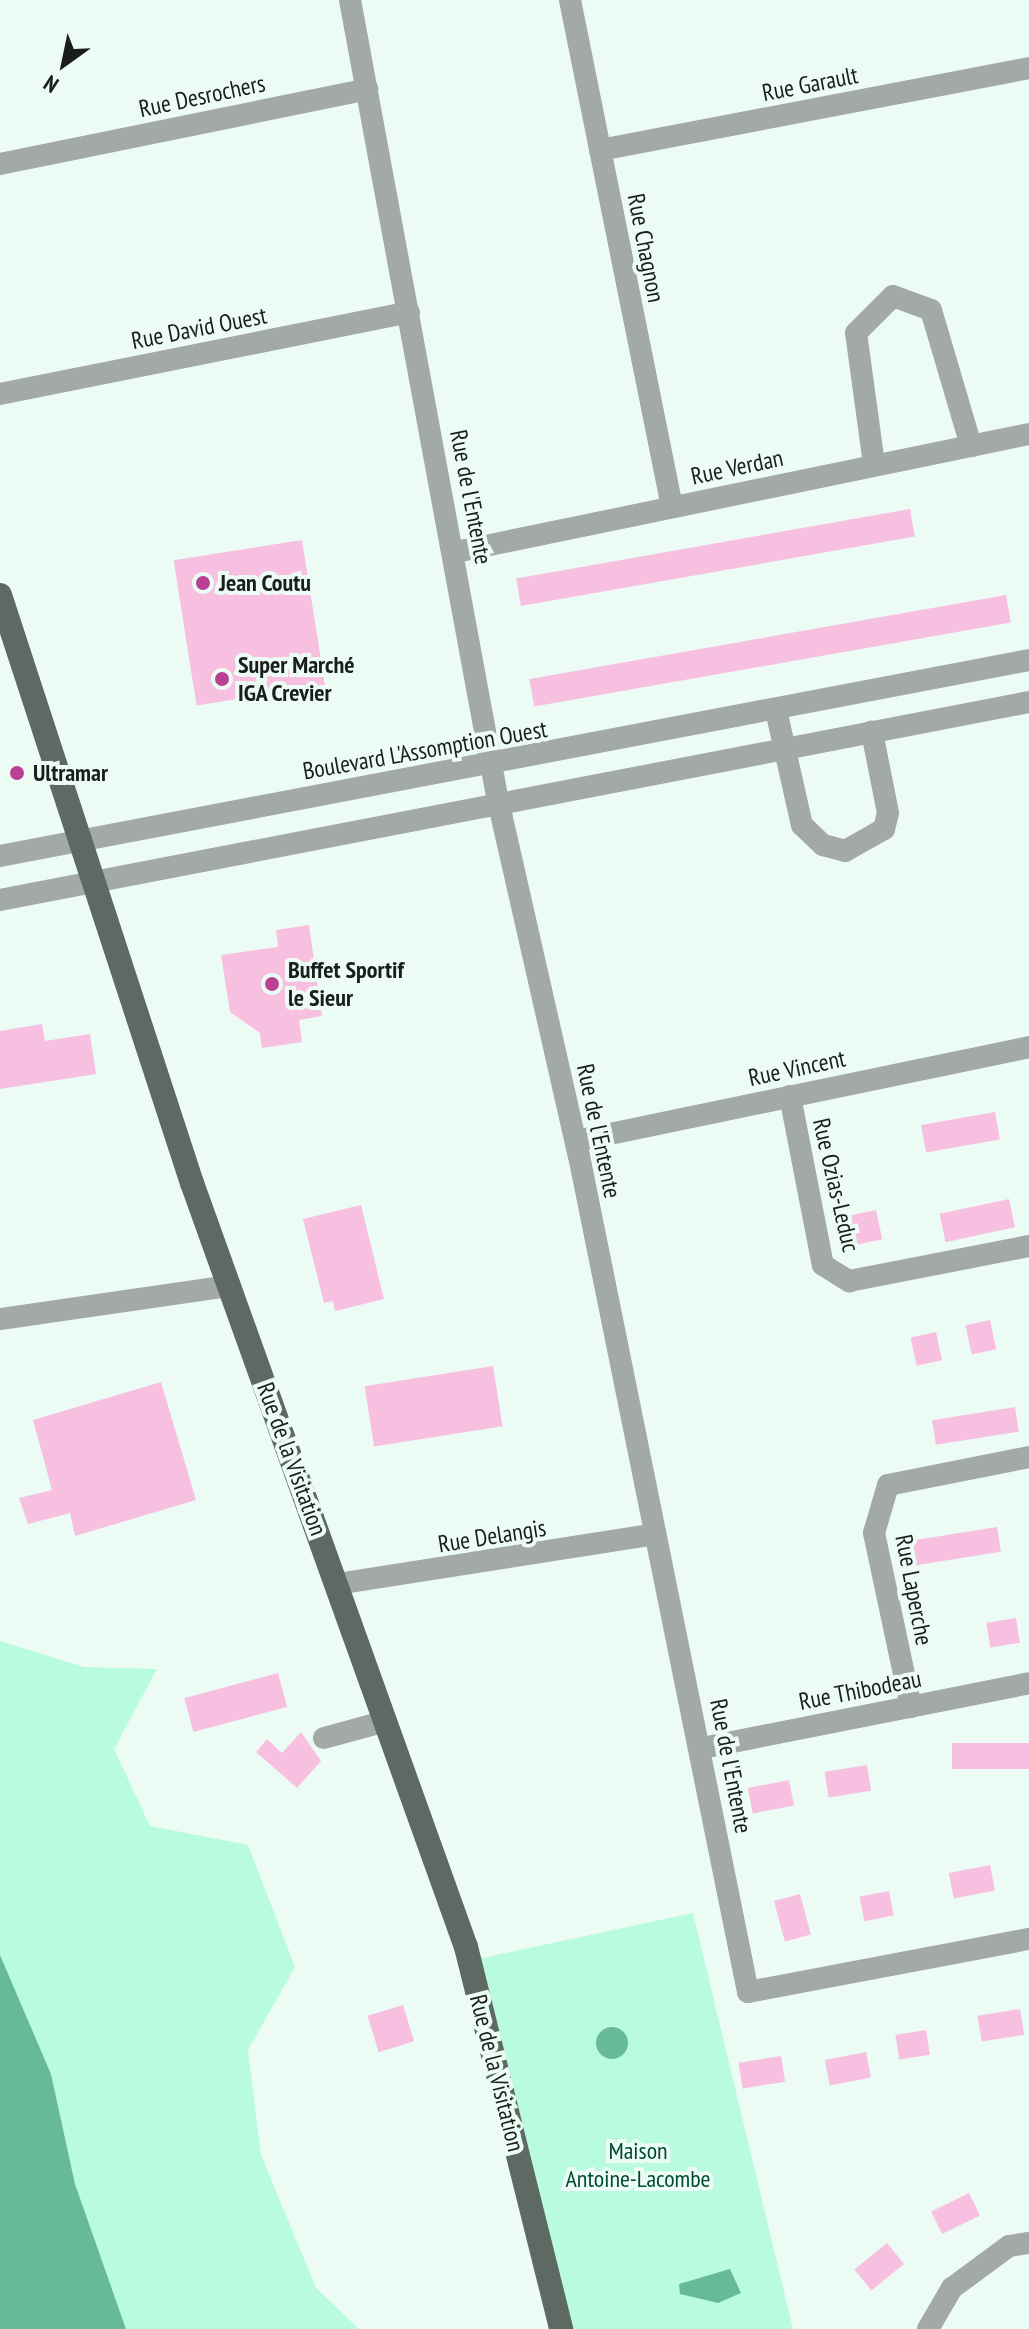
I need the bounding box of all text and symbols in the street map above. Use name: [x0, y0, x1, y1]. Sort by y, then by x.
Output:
north arrow: [24, 24, 104, 104]
street label: Rue Garault: [760, 61, 860, 107]
text: N: [38, 69, 64, 99]
street label: Rue Desrochers: [136, 69, 268, 123]
street label: Rue Chagnon: [621, 191, 671, 305]
street label: Rue David Ouest: [129, 301, 269, 355]
street label: Rue de l'Entente: [444, 427, 498, 567]
street label: Rue Verdan: [688, 443, 786, 491]
place label: Jean Coutu: [219, 569, 311, 597]
marker: Jean Coutu: [194, 574, 212, 592]
place label: Super Marché IGA Crevier: [238, 651, 355, 707]
marker: Super Marché IGA Crevier: [213, 670, 231, 688]
street label: Boulevard L'Assomption Ouest: [301, 714, 549, 786]
place label: Ultramar: [33, 759, 108, 787]
marker: Ultramar: [8, 764, 26, 782]
place label: Buffet Sportif le Sieur: [288, 956, 404, 1012]
marker: Buffet Sportif le Sieur: [263, 975, 281, 993]
street label: Rue Vincent: [746, 1044, 848, 1092]
street label: Rue de l'Entente: [571, 1061, 627, 1201]
street label: Rue Ozias-Leduc: [807, 1115, 865, 1255]
street label: Rue de la Visitation: [251, 1378, 333, 1540]
street label: Rue Delangis: [436, 1513, 548, 1559]
street label: Rue Laperche: [889, 1532, 939, 1648]
street label: Rue Thibodeau: [796, 1664, 924, 1716]
street label: Rue de l'Entente: [704, 1696, 758, 1836]
street label: Rue de la Visitation: [464, 1991, 530, 2155]
park label: Maison Antoine-Lacombe: [566, 2137, 710, 2193]

